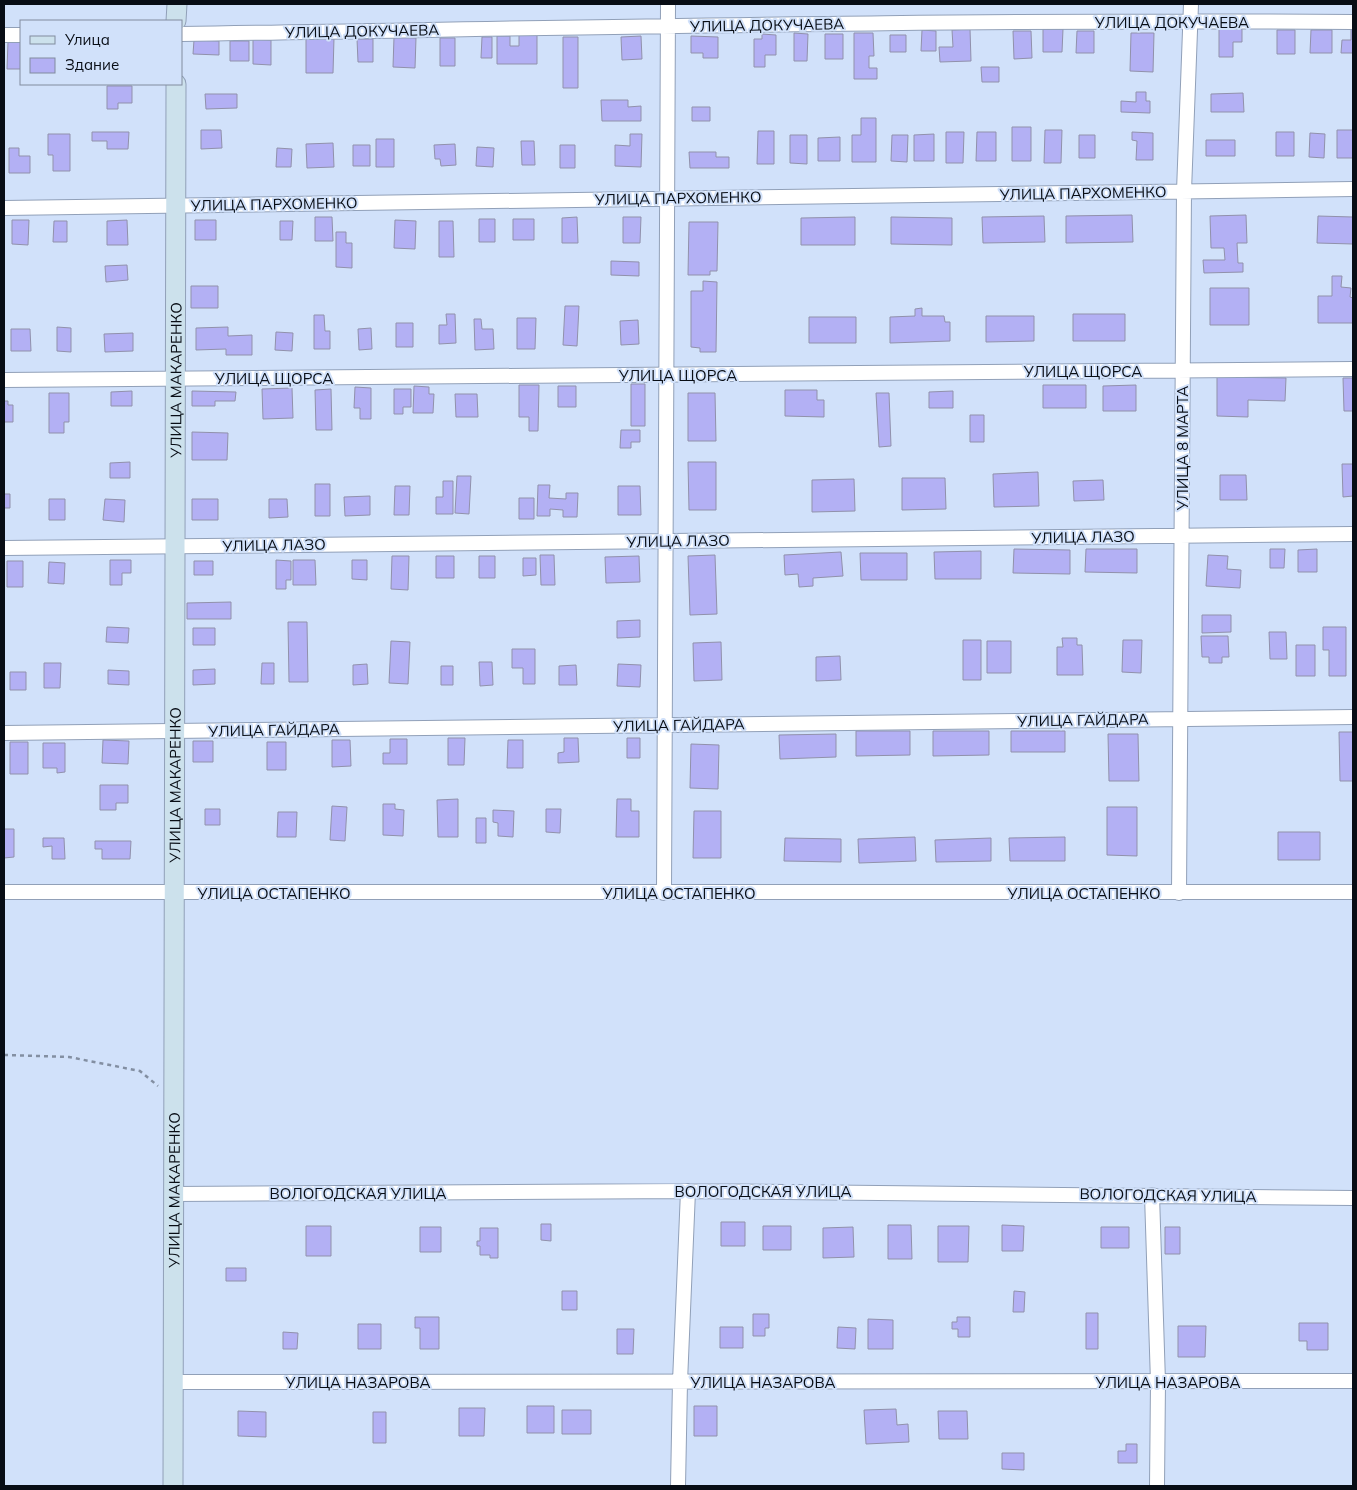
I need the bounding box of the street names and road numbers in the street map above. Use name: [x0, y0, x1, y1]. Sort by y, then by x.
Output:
street label: УЛИЦА ДОКУЧАЕВА: [1094, 13, 1249, 32]
street label: УЛИЦА ДОКУЧАЕВА: [689, 14, 844, 36]
street label: УЛИЦА ДОКУЧАЕВА: [284, 20, 439, 42]
street label: УЛИЦА ПАРХОМЕНКО: [998, 182, 1167, 204]
street label: УЛИЦА ПАРХОМЕНКО: [593, 187, 762, 209]
street label: УЛИЦА ПАРХОМЕНКО: [189, 193, 358, 215]
street label: УЛИЦА МАКАРЕНКО: [166, 302, 185, 459]
street label: УЛИЦА ЩОРСА: [1023, 362, 1142, 381]
street label: УЛИЦА ЩОРСА: [618, 366, 737, 385]
street label: УЛИЦА ЩОРСА: [214, 369, 333, 388]
street label: УЛИЦА 8 МАРТА: [1173, 386, 1192, 511]
street label: УЛИЦА ЛАЗО: [1030, 527, 1135, 547]
street label: УЛИЦА ЛАЗО: [625, 531, 730, 551]
street label: УЛИЦА ЛАЗО: [221, 535, 326, 555]
street label: УЛИЦА МАКАРЕНКО: [165, 707, 184, 864]
street label: УЛИЦА ГАЙДАРА: [1016, 709, 1149, 731]
street label: УЛИЦА ГАЙДАРА: [612, 714, 745, 736]
street label: УЛИЦА ГАЙДАРА: [207, 719, 340, 741]
street label: УЛИЦА ОСТАПЕНКО: [196, 884, 351, 903]
street label: УЛИЦА ОСТАПЕНКО: [601, 884, 756, 903]
street label: УЛИЦА ОСТАПЕНКО: [1006, 884, 1161, 903]
street label: УЛИЦА МАКАРЕНКО: [164, 1112, 183, 1269]
street label: ВОЛОГОДСКАЯ УЛИЦА: [674, 1182, 852, 1201]
street label: ВОЛОГОДСКАЯ УЛИЦА: [269, 1184, 447, 1203]
street label: ВОЛОГОДСКАЯ УЛИЦА: [1079, 1184, 1257, 1206]
street label: УЛИЦА НАЗАРОВА: [284, 1373, 431, 1392]
street label: УЛИЦА НАЗАРОВА: [689, 1373, 836, 1392]
street label: УЛИЦА НАЗАРОВА: [1094, 1373, 1241, 1392]

